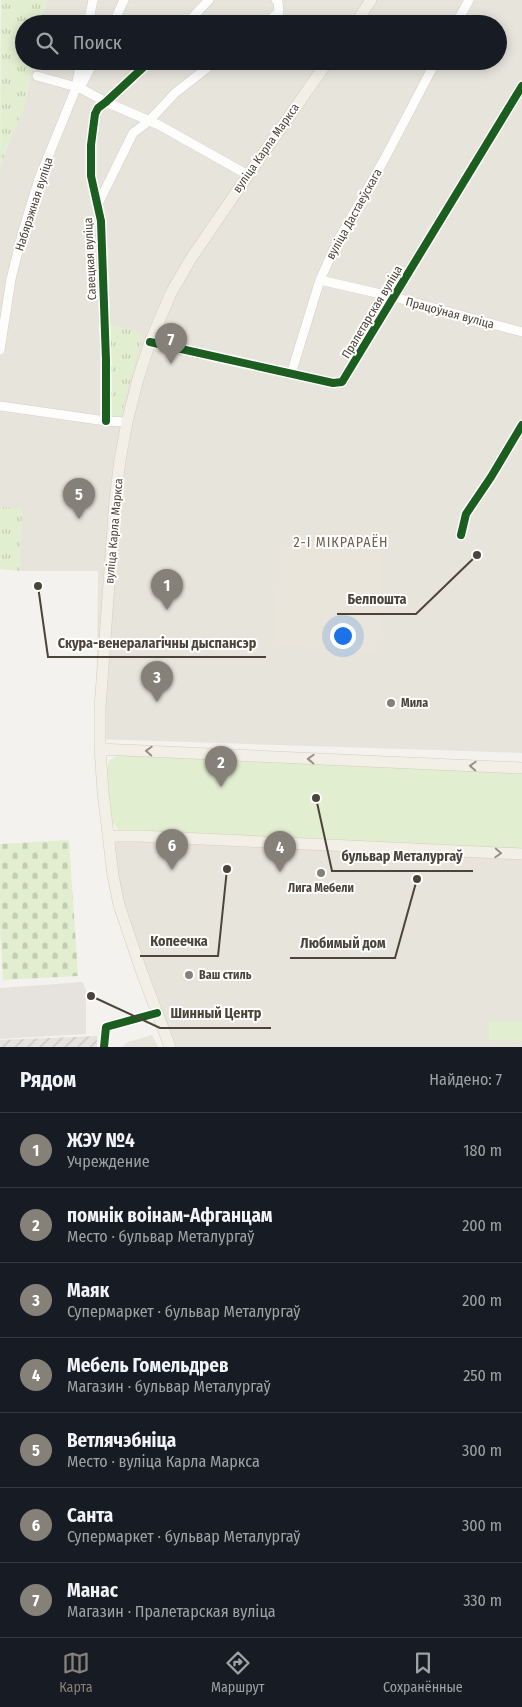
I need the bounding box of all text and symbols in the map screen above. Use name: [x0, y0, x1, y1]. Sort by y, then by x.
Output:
search box: [15, 15, 507, 70]
icon: search: [33, 29, 61, 57]
text: Поиск: [73, 31, 122, 54]
street label: вуліца Карла Маркса: [230, 101, 302, 195]
street label: Набярэжная вуліца: [12, 155, 56, 253]
street label: вуліца Дастаеўскага: [323, 166, 385, 262]
street label: Савецкая вуліца: [81, 217, 99, 301]
street label: Пралетарская вуліца: [339, 263, 405, 361]
street label: Працоўная вуліца: [404, 294, 496, 332]
pin: 7: [155, 323, 187, 364]
pin: 5: [63, 478, 95, 519]
street label: вуліца Карла Маркса: [102, 478, 126, 584]
district label: 2-І МІКРАРАЁН: [293, 534, 389, 551]
pin: 1: [151, 569, 183, 610]
callout: Белпошта: [337, 585, 416, 614]
text: Белпошта: [347, 591, 407, 608]
your location: [330, 623, 356, 649]
callout: Скура-венералагічны дыспансэр: [48, 628, 266, 657]
text: Скура-венералагічны дыспансэр: [58, 635, 257, 652]
pin: 3: [141, 661, 173, 702]
place label: Мила: [401, 696, 428, 710]
marker: Мила: [385, 697, 397, 709]
one-way arrow: [144, 746, 152, 757]
pin: 2: [205, 746, 237, 787]
one-way arrow: [307, 754, 314, 764]
one-way arrow: [469, 761, 477, 772]
pin: 6: [156, 829, 188, 870]
pin: 4: [264, 831, 296, 872]
callout: бульвар Металургаў: [332, 842, 473, 871]
text: бульвар Металургаў: [341, 848, 463, 865]
one-way arrow: [495, 848, 503, 859]
marker: Лига Мебели: [315, 867, 327, 879]
place label: Лига Мебели: [288, 881, 354, 895]
callout: Копеечка: [140, 927, 218, 956]
callout: Любимый дом: [290, 929, 395, 958]
text: Копеечка: [150, 933, 208, 950]
text: Любимый дом: [300, 935, 386, 952]
place label: Ваш стиль: [199, 968, 252, 982]
marker: Ваш стиль: [183, 969, 195, 981]
callout: Шинный Центр: [160, 999, 271, 1028]
text: Шинный Центр: [171, 1005, 262, 1022]
text: Рядом: [20, 1067, 76, 1093]
text: Найдено: 7: [429, 1070, 502, 1089]
text: ЖЭУ №4: [67, 1129, 135, 1152]
text: 1: [33, 1141, 39, 1160]
text: 180 m: [463, 1141, 502, 1160]
text: Учреждение: [67, 1152, 150, 1171]
text: помнік воінам-Афганцам: [67, 1204, 273, 1227]
text: 2: [32, 1216, 40, 1235]
text: 200 m: [462, 1216, 502, 1235]
text: Место · бульвар Металургаў: [67, 1227, 254, 1246]
text: Маяк: [67, 1279, 109, 1302]
text: 3: [32, 1291, 40, 1310]
text: 200 m: [462, 1291, 502, 1310]
text: Супермаркет · бульвар Металургаў: [67, 1302, 300, 1321]
text: Мебель Гомельдрев: [67, 1354, 229, 1377]
text: 4: [32, 1366, 40, 1385]
text: 250 m: [463, 1366, 502, 1385]
text: Магазин · бульвар Металургаў: [67, 1377, 271, 1396]
text: Ветлячэбніца: [67, 1429, 176, 1452]
text: 5: [32, 1441, 40, 1460]
text: 300 m: [462, 1441, 502, 1460]
text: Место · вуліца Карла Маркса: [67, 1452, 260, 1471]
text: Санта: [67, 1504, 113, 1527]
text: 6: [32, 1516, 40, 1535]
text: 300 m: [462, 1516, 502, 1535]
text: Супермаркет · бульвар Металургаў: [67, 1527, 300, 1546]
text: Манас: [67, 1579, 118, 1602]
text: 7: [33, 1591, 39, 1610]
text: 330 m: [463, 1591, 502, 1610]
text: Магазин · Пралетарская вуліца: [67, 1602, 276, 1621]
tab: Карта: [59, 1649, 93, 1696]
tab: Маршрут: [211, 1649, 265, 1696]
tab: Сохранённые: [383, 1649, 463, 1696]

